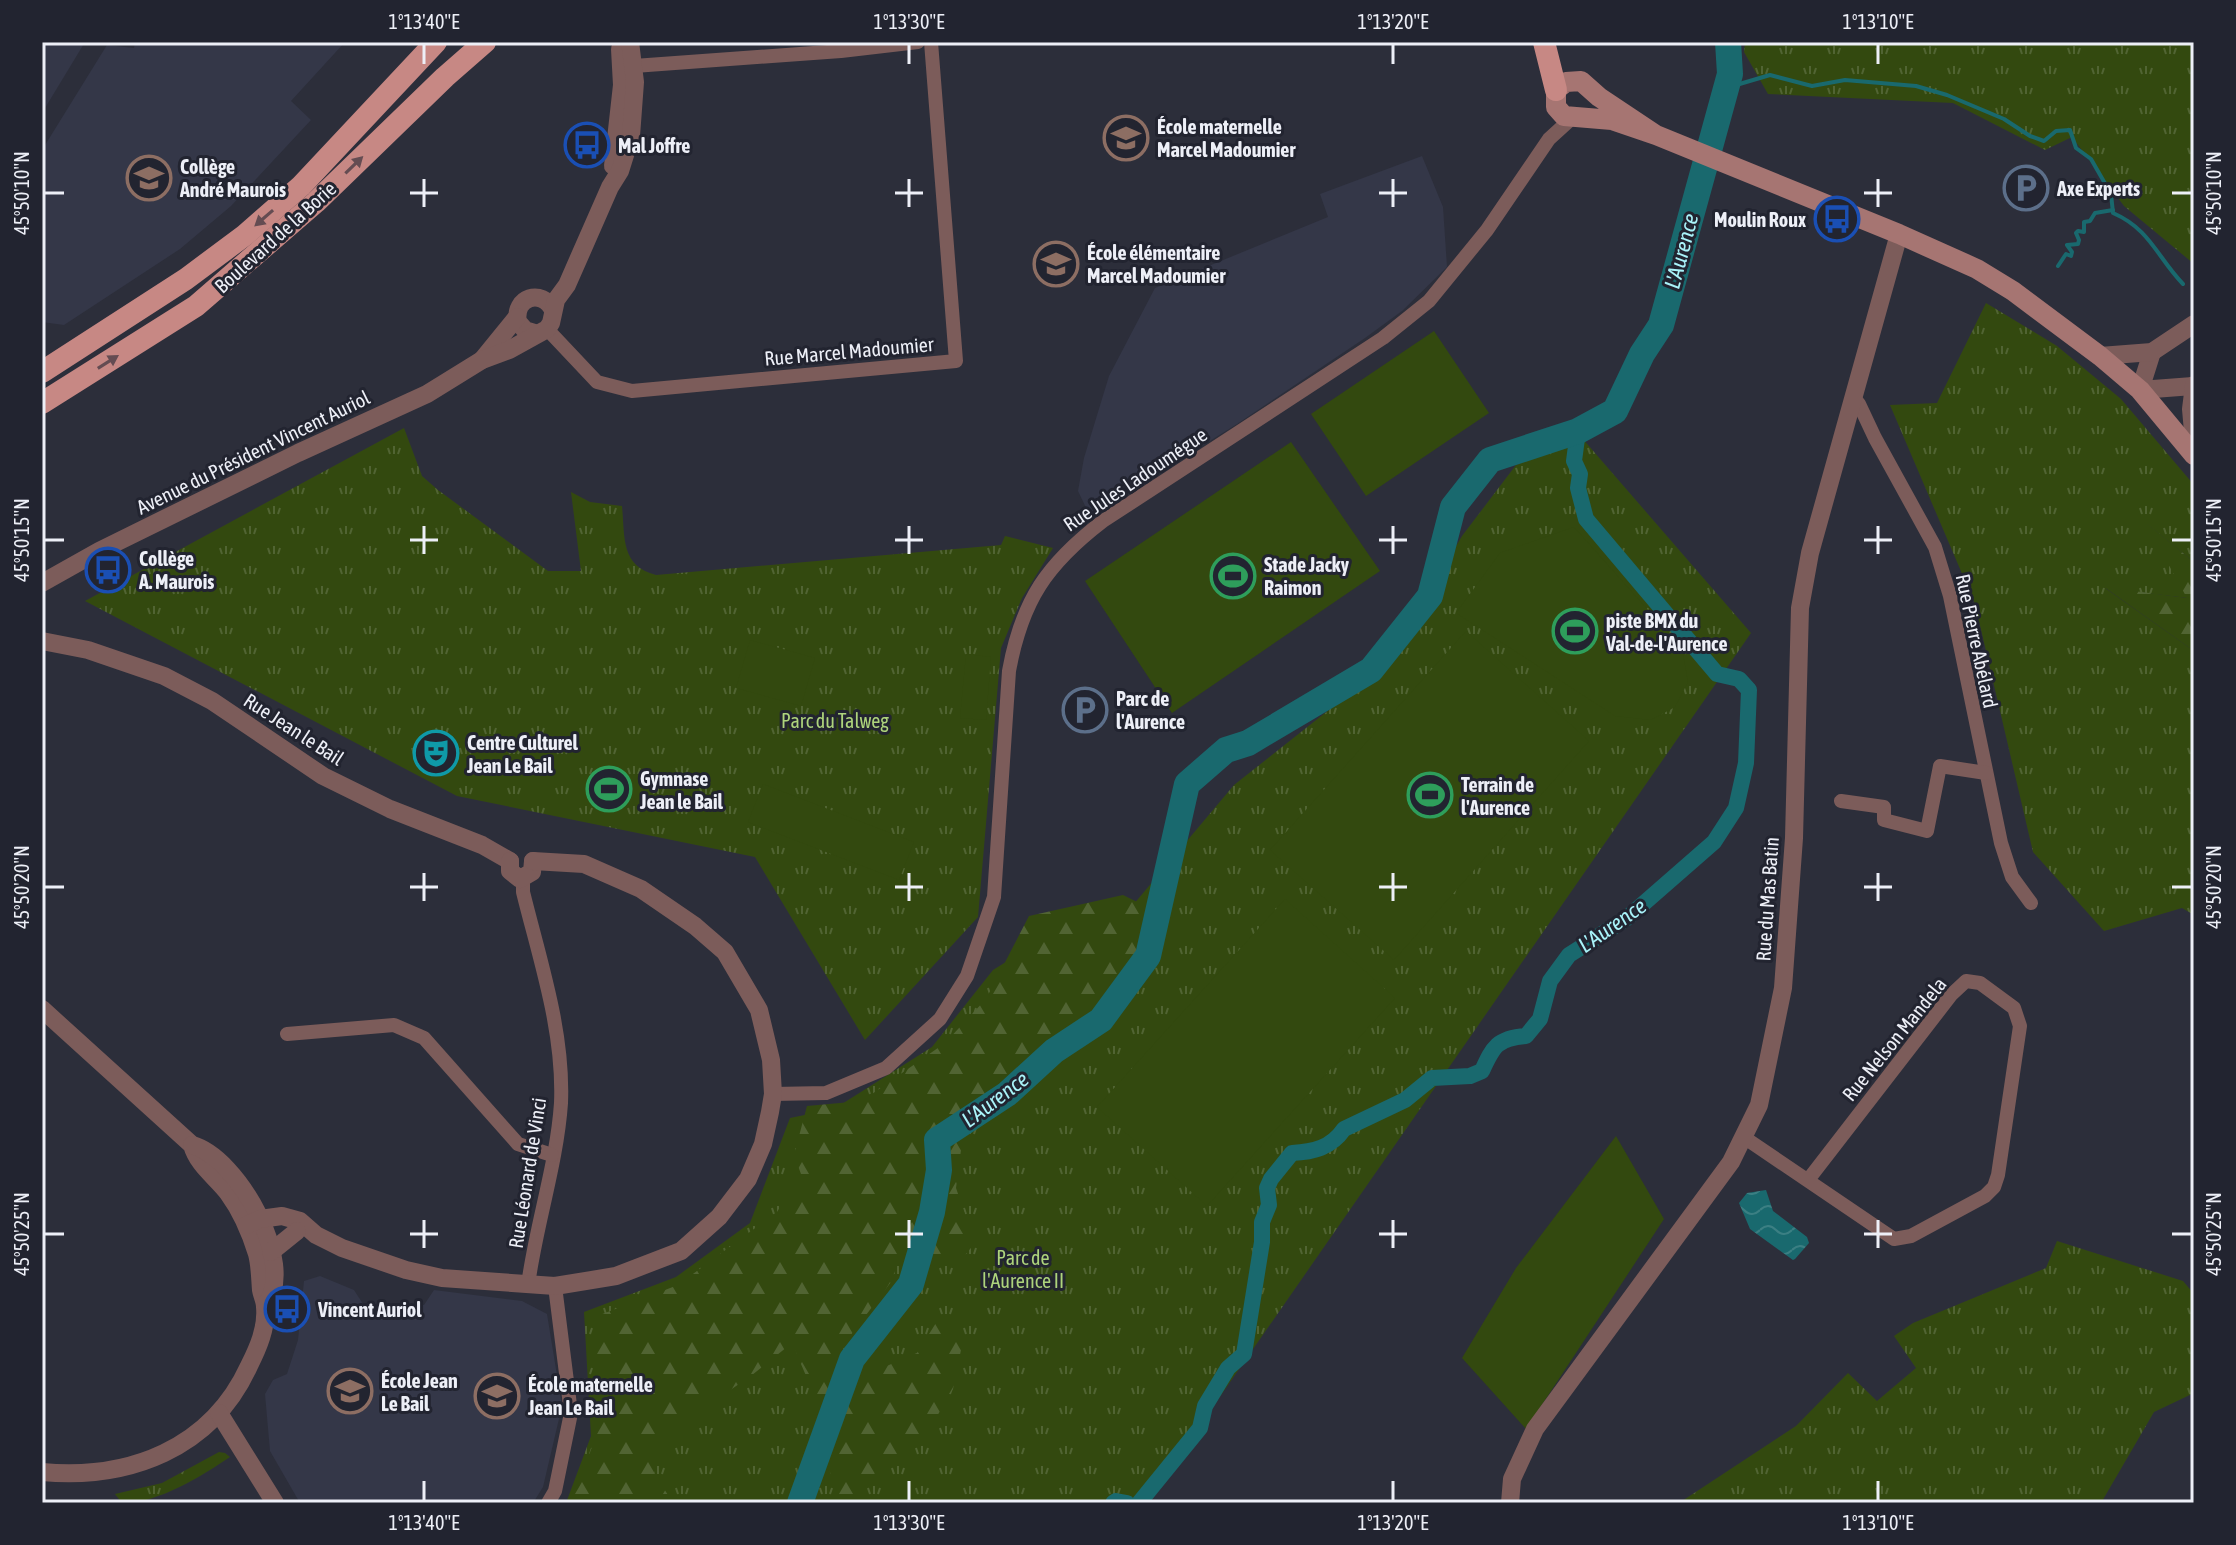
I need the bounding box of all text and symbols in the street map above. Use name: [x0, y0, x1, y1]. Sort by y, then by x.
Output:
text: 1°13'40"E: [389, 10, 460, 33]
text: 1°13'30"E: [874, 10, 945, 33]
text: 1°13'20"E: [1358, 10, 1429, 33]
text: 1°13'10"E: [1843, 10, 1914, 33]
school or university icon: École maternelle Marcel Madoumier: [1102, 114, 1150, 162]
place label: École maternelle Marcel Madoumier: [1157, 115, 1296, 161]
bus stop icon: Mal Joffre: [563, 121, 611, 169]
place label: Mal Joffre: [618, 134, 690, 157]
text: 45°50'10"N: [10, 151, 33, 235]
text: 45°50'10"N: [2202, 151, 2225, 235]
school or university icon: Collège André Maurois: [125, 154, 173, 202]
place label: Collège André Maurois: [179, 155, 286, 201]
one-way arrow: [344, 156, 363, 175]
parking icon: Axe Experts: [2002, 164, 2050, 212]
street label: Boulevard de la Borie: [210, 177, 340, 297]
place label: Axe Experts: [2056, 177, 2140, 200]
bus stop icon: Moulin Roux: [1813, 195, 1861, 243]
place label: Moulin Roux: [1714, 208, 1806, 231]
one-way arrow: [255, 209, 275, 226]
water label: L'Aurence: [1658, 210, 1704, 292]
school or university icon: École élémentaire Marcel Madoumier: [1032, 240, 1080, 288]
place label: École élémentaire Marcel Madoumier: [1087, 241, 1226, 287]
street label: Rue Marcel Madoumier: [763, 332, 936, 370]
one-way arrow: [97, 355, 119, 369]
street label: Avenue du Président Vincent Auriol: [133, 385, 374, 519]
street label: Rue Jules Ladoumégue: [1059, 423, 1211, 535]
text: 45°50'15"N: [10, 498, 33, 582]
text: 45°50'15"N: [2202, 498, 2225, 582]
bus stop icon: Collège A. Maurois: [84, 546, 132, 594]
place label: Collège A. Maurois: [138, 547, 214, 593]
sports icon: Stade Jacky Raimon: [1209, 552, 1257, 600]
place label: Stade Jacky Raimon: [1264, 553, 1350, 599]
street label: Rue Pierre Abélard: [1952, 572, 2002, 710]
sports icon: piste BMX du Val-de-l'Aurence: [1551, 607, 1599, 655]
place label: piste BMX du Val-de-l'Aurence: [1605, 609, 1728, 655]
parking icon: Parc de l'Aurence: [1061, 686, 1109, 734]
place label: Parc de l'Aurence: [1116, 687, 1185, 733]
street label: Rue Jean le Bail: [240, 688, 349, 770]
park label: Parc du Talweg: [781, 709, 889, 732]
theatre icon: Centre Culturel Jean Le Bail: [412, 729, 460, 777]
place label: Centre Culturel Jean Le Bail: [466, 731, 579, 777]
sports icon: Gymnase Jean le Bail: [585, 765, 633, 813]
place label: Gymnase Jean le Bail: [639, 767, 724, 813]
sports icon: Terrain de l'Aurence: [1406, 771, 1454, 819]
place label: Terrain de l'Aurence: [1461, 773, 1534, 819]
street label: Rue du Mas Batin: [1751, 836, 1783, 962]
text: 45°50'20"N: [10, 845, 33, 929]
text: 45°50'20"N: [2202, 845, 2225, 929]
water label: L'Aurence: [1573, 892, 1651, 958]
street label: Rue Nelson Mandela: [1837, 973, 1951, 1105]
water label: L'Aurence: [956, 1065, 1034, 1133]
street label: Rue Léonard de Vinci: [504, 1096, 550, 1250]
text: 45°50'25"N: [10, 1192, 33, 1276]
text: 45°50'25"N: [2202, 1192, 2225, 1276]
park label: Parc de l'Aurence II: [982, 1246, 1064, 1292]
bus stop icon: Vincent Auriol: [263, 1285, 311, 1333]
place label: Vincent Auriol: [317, 1298, 422, 1321]
school or university icon: École Jean Le Bail: [326, 1367, 374, 1415]
place label: École Jean Le Bail: [381, 1369, 458, 1415]
school or university icon: École maternelle Jean Le Bail: [473, 1372, 521, 1420]
place label: École maternelle Jean Le Bail: [527, 1373, 653, 1419]
text: 1°13'40"E: [389, 1511, 460, 1534]
text: 1°13'30"E: [874, 1511, 945, 1534]
text: 1°13'20"E: [1358, 1511, 1429, 1534]
text: 1°13'10"E: [1843, 1511, 1914, 1534]

